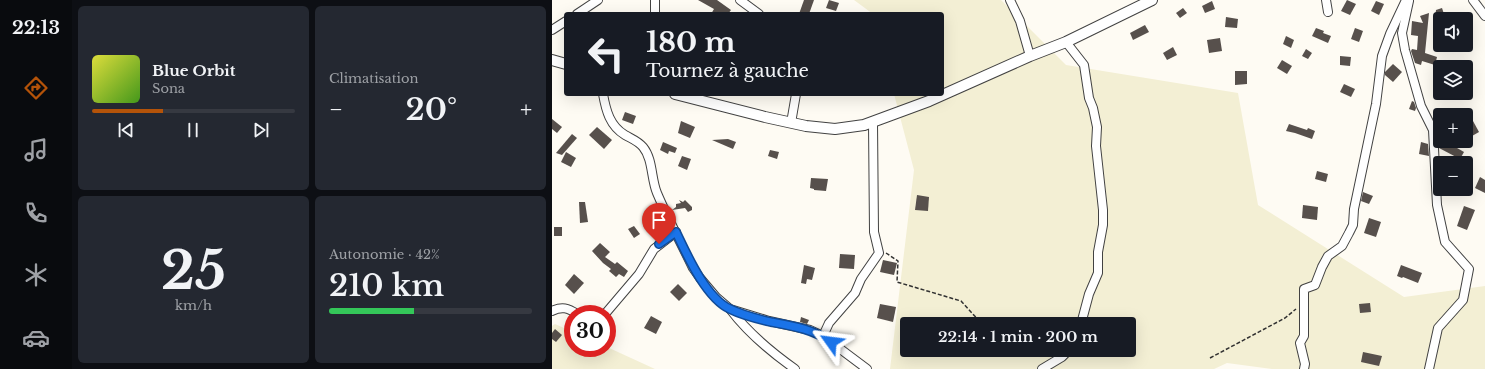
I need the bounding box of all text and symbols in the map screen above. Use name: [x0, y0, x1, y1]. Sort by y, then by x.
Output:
map controls: [1433, 12, 1473, 196]
button: sound: [1433, 12, 1473, 52]
text: 22:13: [12, 17, 60, 39]
text: 180 m: [646, 25, 736, 60]
icon: left: [580, 28, 632, 80]
text: Tournez à gauche: [646, 60, 809, 82]
button: layers: [1433, 60, 1473, 100]
text: Blue Orbit: [152, 61, 235, 80]
text: Climatisation: [329, 70, 419, 87]
icon: directions: [22, 74, 50, 102]
text: Sona: [152, 80, 185, 97]
text: 20°: [406, 91, 457, 128]
text: −: [329, 96, 343, 123]
text: +: [520, 96, 532, 123]
button: +: [1433, 108, 1473, 148]
icon: previous: [115, 119, 137, 141]
icon: pause: [182, 119, 204, 141]
icon: next: [250, 119, 272, 141]
icon: music: [22, 136, 50, 164]
button: −: [1433, 156, 1473, 196]
icon: phone: [22, 199, 50, 227]
pin: [642, 203, 676, 244]
icon: arrive: [648, 209, 670, 231]
text: 25: [161, 239, 226, 303]
text: Autonomie · 42%: [329, 246, 440, 263]
icon: climate: [22, 261, 50, 289]
text: 210 km: [329, 267, 444, 304]
text: km/h: [175, 297, 212, 314]
speed limit sign: 30: [564, 305, 616, 357]
position arrow: [810, 321, 852, 363]
icon: car: [22, 324, 50, 352]
text: 22:14 · 1 min · 200 m: [938, 327, 1098, 346]

